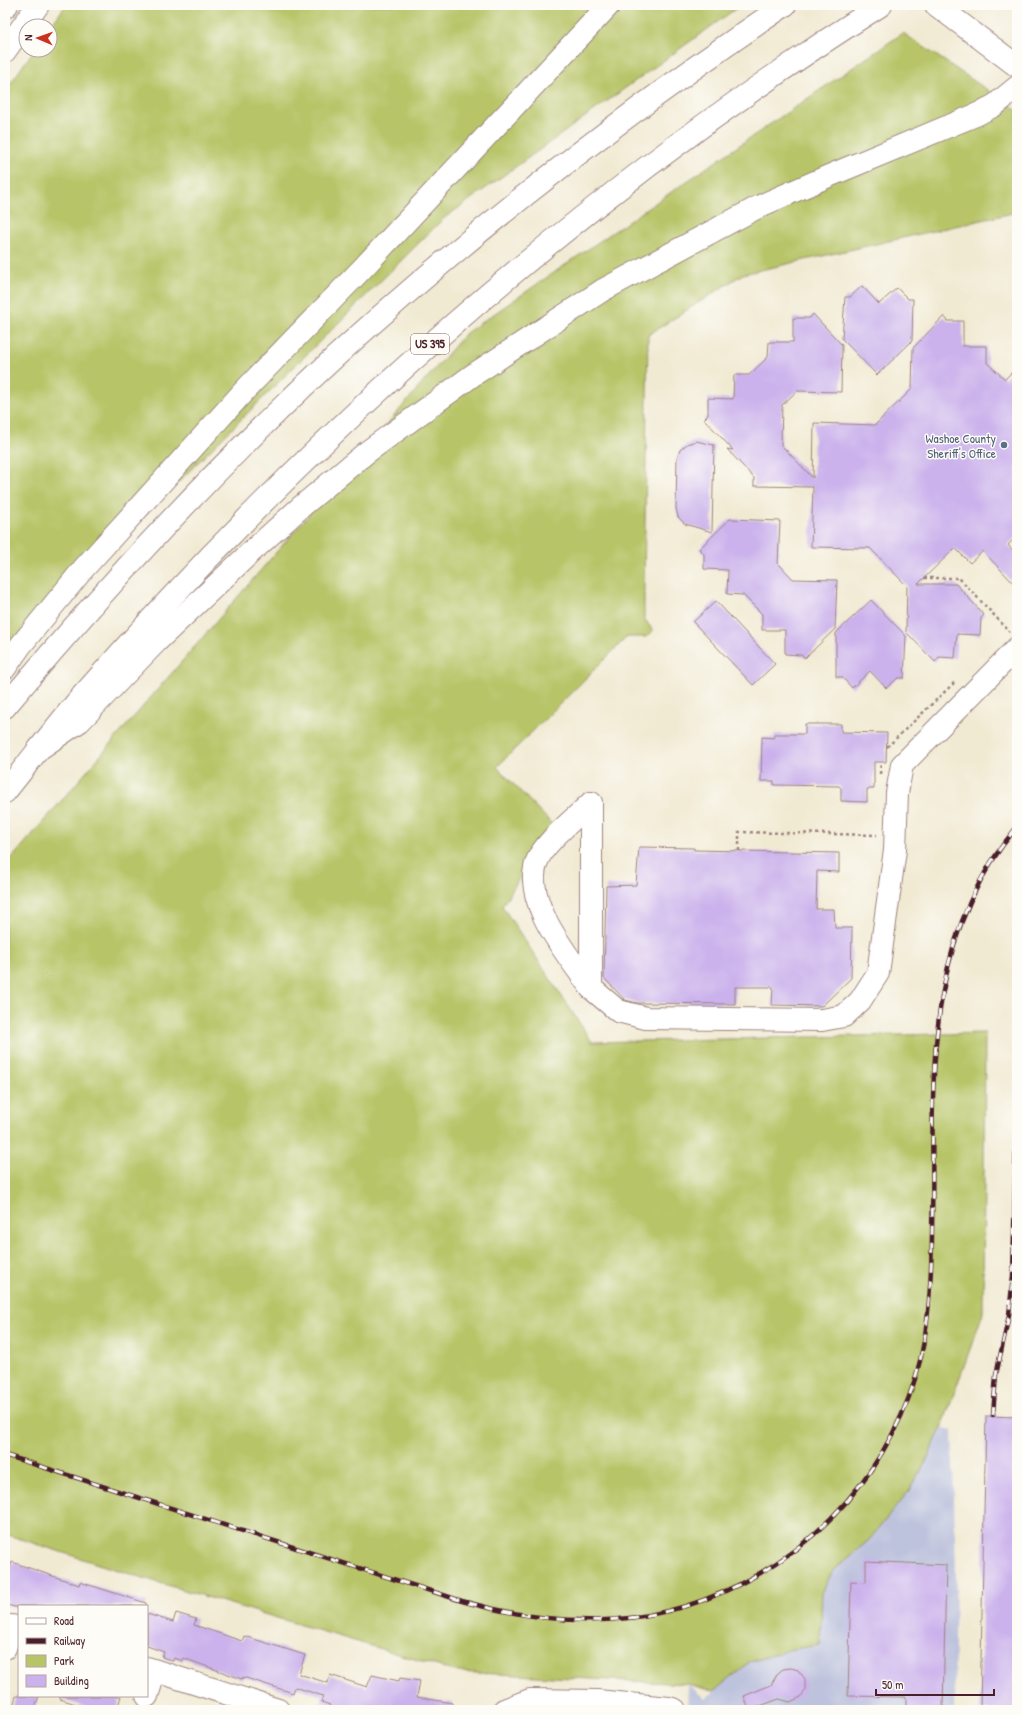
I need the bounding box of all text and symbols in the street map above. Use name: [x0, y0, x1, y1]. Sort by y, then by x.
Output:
north arrow: [18, 18, 58, 58]
text: N: [21, 34, 35, 41]
road number: US 395: [411, 334, 449, 354]
place label: Washoe County Sheriff's Office: [926, 429, 996, 462]
marker: Washoe County Sheriff's Office: [999, 440, 1009, 450]
legend: [18, 1605, 148, 1697]
text: Road: [54, 1612, 74, 1629]
text: Railway: [54, 1632, 85, 1649]
text: Park: [54, 1652, 74, 1669]
scale bar: [876, 1671, 994, 1697]
text: Building: [54, 1672, 89, 1689]
text: 50 m: [882, 1676, 903, 1693]

